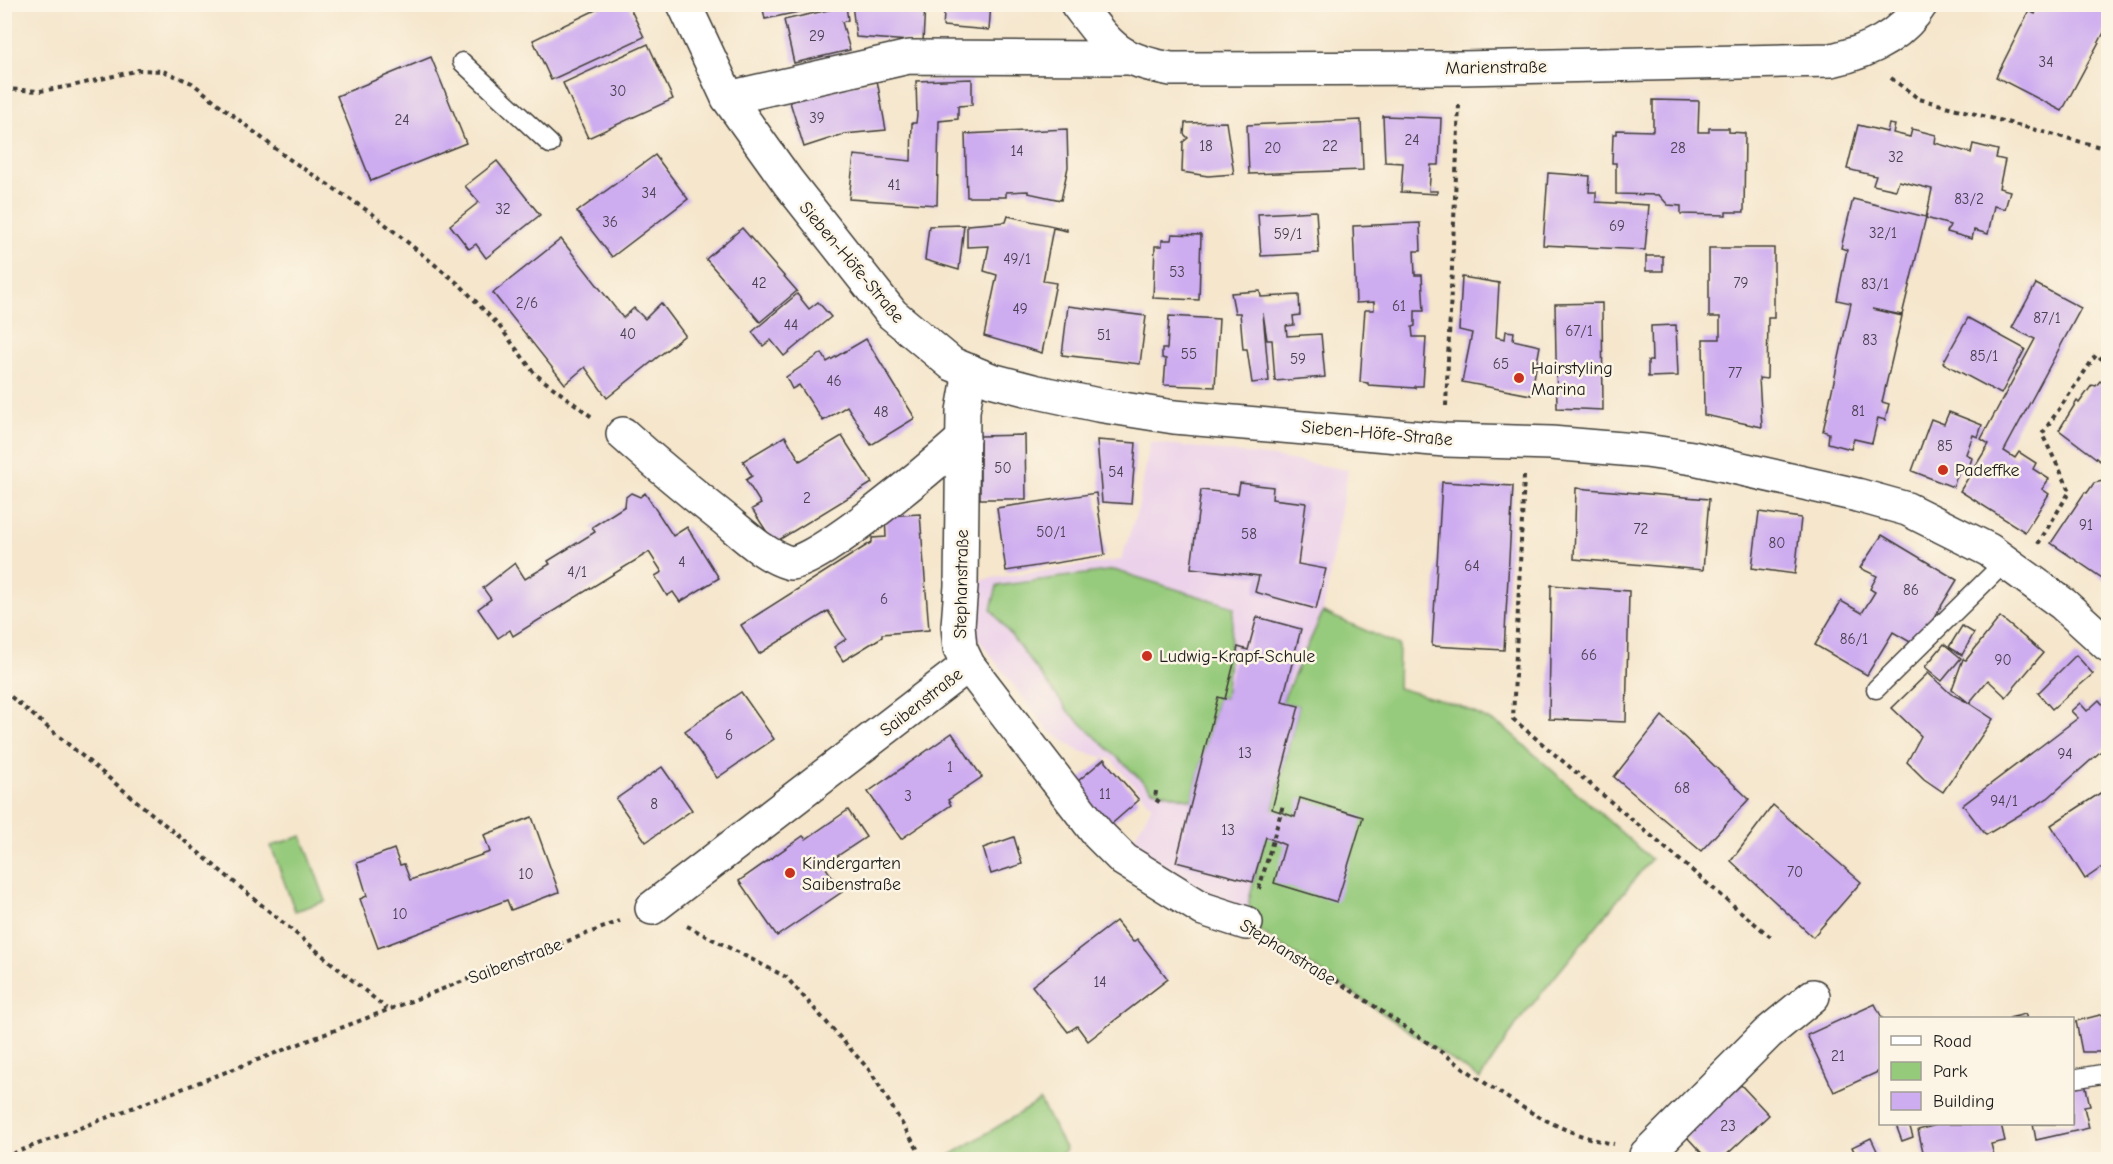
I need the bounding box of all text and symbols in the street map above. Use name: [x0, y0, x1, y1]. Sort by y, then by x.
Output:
house number: 29: [809, 27, 825, 45]
house number: 34: [2039, 53, 2053, 71]
street label: Marienstraße: [1445, 56, 1547, 79]
house number: 30: [610, 82, 626, 100]
house number: 39: [809, 109, 825, 127]
house number: 24: [394, 111, 410, 129]
house number: 24: [1404, 131, 1420, 149]
house number: 18: [1199, 137, 1213, 155]
house number: 22: [1322, 137, 1338, 155]
house number: 20: [1265, 139, 1281, 157]
house number: 28: [1670, 139, 1686, 157]
house number: 14: [1010, 142, 1024, 160]
house number: 32: [1888, 148, 1904, 166]
house number: 41: [887, 176, 901, 194]
house number: 34: [642, 184, 656, 202]
house number: 83/2: [1954, 190, 1984, 208]
street label: Sieben-Höfe-Straße: [795, 197, 909, 327]
house number: 32: [495, 200, 511, 218]
house number: 36: [602, 213, 618, 231]
house number: 69: [1609, 217, 1625, 235]
house number: 32/1: [1869, 224, 1897, 242]
house number: 59/1: [1274, 225, 1302, 243]
house number: 49/1: [1003, 250, 1031, 268]
house number: 53: [1169, 263, 1185, 281]
house number: 42: [751, 274, 767, 292]
house number: 79: [1733, 274, 1749, 292]
house number: 83/1: [1861, 275, 1889, 293]
house number: 2/6: [516, 294, 538, 312]
house number: 61: [1392, 297, 1406, 315]
house number: 49: [1012, 300, 1028, 318]
house number: 87/1: [2033, 309, 2061, 327]
house number: 44: [784, 316, 798, 334]
house number: 67/1: [1565, 322, 1593, 340]
house number: 40: [620, 325, 636, 343]
house number: 51: [1097, 326, 1111, 344]
house number: 83: [1862, 331, 1878, 349]
house number: 55: [1181, 345, 1197, 363]
house number: 85/1: [1970, 347, 1998, 365]
house number: 59: [1290, 350, 1306, 368]
house number: 65: [1493, 355, 1509, 373]
place label: Hairstyling Marina: [1531, 358, 1613, 400]
house number: 77: [1728, 364, 1742, 382]
marker: Hairstyling Marina: [1512, 371, 1526, 385]
house number: 46: [826, 372, 842, 390]
house number: 81: [1851, 402, 1865, 420]
house number: 48: [874, 403, 889, 421]
street label: Sieben-Höfe-Straße: [1300, 416, 1454, 451]
house number: 85: [1937, 437, 1953, 455]
house number: 50: [994, 459, 1012, 477]
place label: Padeffke: [1955, 460, 2020, 481]
house number: 54: [1108, 463, 1124, 481]
marker: Padeffke: [1936, 463, 1950, 477]
house number: 2: [803, 489, 811, 507]
house number: 91: [2079, 516, 2093, 534]
house number: 72: [1634, 520, 1648, 538]
house number: 50/1: [1036, 523, 1066, 541]
house number: 58: [1241, 525, 1257, 543]
street label: Stephanstraße: [950, 529, 973, 639]
house number: 80: [1769, 534, 1785, 552]
house number: 4: [678, 553, 686, 571]
house number: 64: [1464, 557, 1480, 575]
house number: 4/1: [567, 563, 587, 581]
house number: 86: [1903, 581, 1919, 599]
house number: 6: [880, 590, 888, 608]
house number: 86/1: [1840, 630, 1868, 648]
place label: Ludwig-Krapf-Schule: [1159, 646, 1315, 667]
house number: 66: [1581, 646, 1597, 664]
marker: Ludwig-Krapf-Schule: [1140, 649, 1154, 663]
house number: 90: [1994, 651, 2012, 669]
street label: Saibenstraße: [876, 664, 967, 741]
house number: 6: [725, 726, 733, 744]
house number: 13: [1238, 744, 1252, 762]
house number: 94: [2057, 745, 2073, 763]
house number: 1: [947, 758, 953, 776]
house number: 68: [1674, 779, 1690, 797]
house number: 11: [1099, 785, 1111, 803]
house number: 3: [904, 787, 912, 805]
house number: 94/1: [1990, 792, 2018, 810]
house number: 8: [650, 795, 658, 813]
house number: 13: [1221, 821, 1235, 839]
place label: Kindergarten Saibenstraße: [802, 853, 901, 895]
house number: 70: [1787, 863, 1803, 881]
house number: 10: [518, 865, 534, 883]
marker: Kindergarten Saibenstraße: [783, 866, 797, 880]
house number: 10: [392, 905, 408, 923]
street label: Stephanstraße: [1236, 915, 1340, 990]
street label: Saibenstraße: [465, 934, 565, 989]
house number: 14: [1093, 973, 1107, 991]
legend: [1879, 1017, 2074, 1125]
text: Road: [1933, 1031, 1972, 1052]
house number: 21: [1831, 1047, 1845, 1065]
text: Park: [1933, 1061, 1968, 1082]
text: Building: [1933, 1091, 1995, 1112]
house number: 23: [1720, 1117, 1736, 1135]

